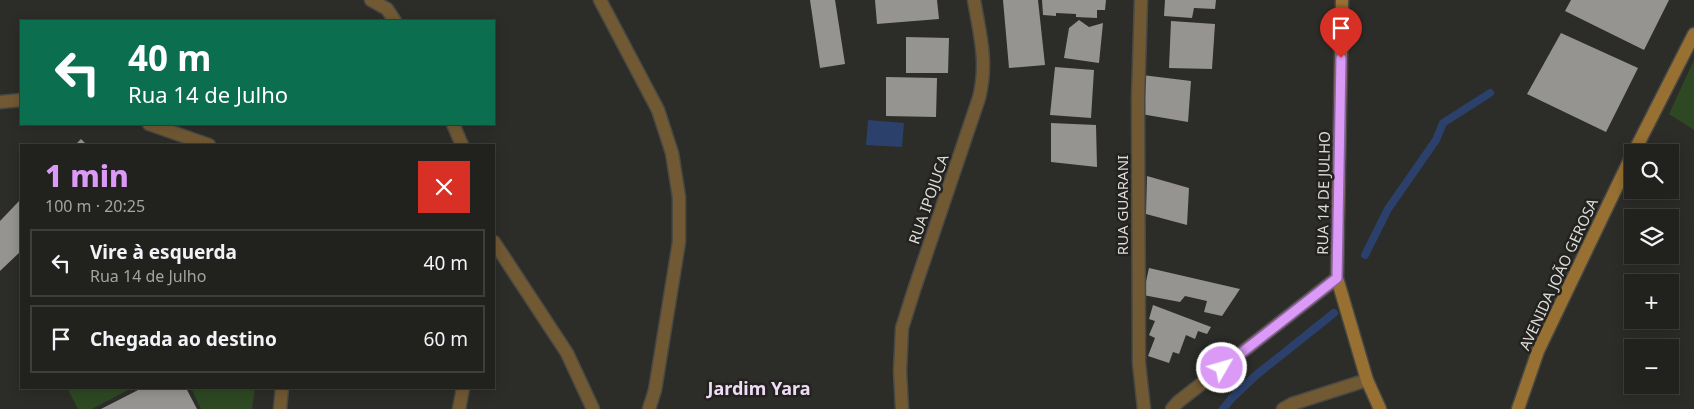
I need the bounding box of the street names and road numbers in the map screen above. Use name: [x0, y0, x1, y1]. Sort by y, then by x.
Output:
street label: RUA 14 DE JULHO: [1312, 131, 1334, 255]
street label: RUA IPOJUCA: [903, 151, 953, 247]
street label: RUA GUARANI: [1112, 155, 1132, 255]
street label: AVENIDA JOÃO GEROSA: [1514, 194, 1602, 353]

